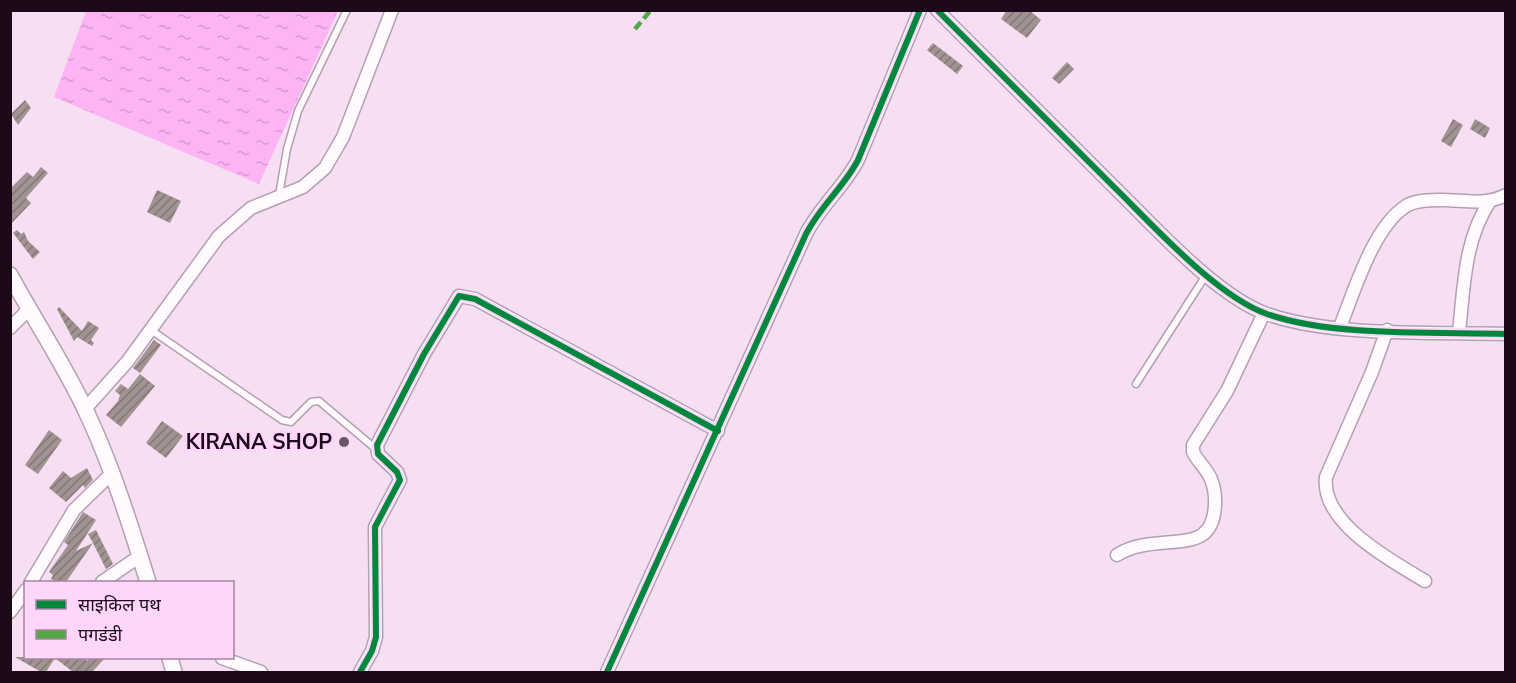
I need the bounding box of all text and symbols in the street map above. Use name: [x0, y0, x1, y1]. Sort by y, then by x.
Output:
place label: KIRANA SHOP: [186, 428, 332, 456]
marker: KIRANA SHOP: [337, 435, 351, 449]
legend: [24, 581, 234, 659]
text: साइकिल पथ: [78, 593, 161, 617]
text: पगडंडी: [78, 623, 123, 647]

